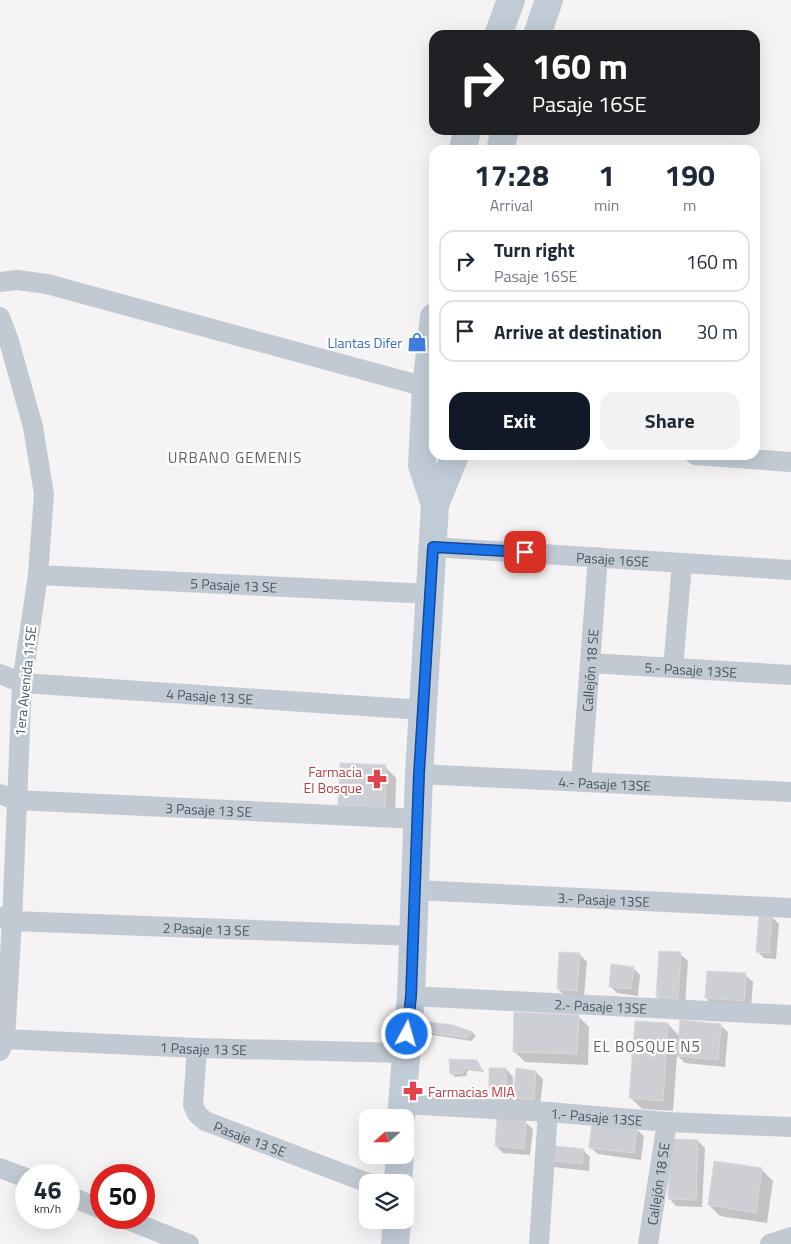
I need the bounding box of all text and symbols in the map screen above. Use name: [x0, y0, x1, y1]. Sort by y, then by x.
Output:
text: 160 m: [532, 39, 628, 93]
icon: right: [449, 50, 514, 115]
text: Pasaje 16SE: [532, 87, 647, 121]
text: 17:28: [474, 152, 549, 198]
text: 1: [598, 152, 615, 198]
text: 190: [665, 152, 715, 198]
text: Arrival: [490, 193, 533, 217]
text: min: [594, 193, 619, 217]
text: m: [683, 193, 696, 217]
text: Turn right: [494, 235, 575, 264]
icon: right: [451, 247, 479, 275]
text: 160 m: [686, 247, 738, 276]
text: Pasaje 16SE: [494, 264, 577, 288]
icon: arrive: [451, 317, 479, 345]
text: Arrive at destination: [494, 317, 662, 346]
text: 30 m: [697, 317, 738, 346]
shop icon: Llantas Difer: [406, 331, 428, 353]
place label: Llantas Difer: [328, 332, 402, 353]
button: Exit: [449, 392, 590, 450]
button: Share: [600, 392, 740, 450]
district label: URBANO GEMENIS: [168, 446, 302, 469]
pin: [504, 531, 546, 573]
icon: arrive: [511, 538, 539, 566]
street label: Pasaje 16SE: [576, 546, 650, 571]
street label: 5 Pasaje 13 SE: [190, 572, 278, 597]
street label: 1era Avenida 11SE: [9, 625, 41, 737]
street label: Callejón 18 SE: [576, 628, 603, 713]
street label: 5.- Pasaje 13SE: [644, 656, 738, 682]
street label: 4 Pasaje 13 SE: [166, 682, 254, 709]
place label: Farmacia El Bosque: [304, 761, 362, 798]
pharmacy icon: Farmacia El Bosque: [366, 768, 388, 790]
street label: 4.- Pasaje 13SE: [558, 770, 652, 796]
street label: 3 Pasaje 13 SE: [165, 797, 253, 822]
street label: 3.- Pasaje 13SE: [557, 886, 651, 912]
street label: 2 Pasaje 13 SE: [162, 916, 250, 940]
street label: 2.- Pasaje 13SE: [554, 993, 648, 1018]
position arrow: [380, 1007, 432, 1059]
district label: EL BOSQUE N5: [593, 1035, 701, 1058]
street label: 1 Pasaje 13 SE: [159, 1036, 247, 1060]
pharmacy icon: Farmacias MIA: [402, 1080, 424, 1102]
place label: Farmacias MIA: [428, 1081, 515, 1102]
street label: 1.- Pasaje 13SE: [550, 1102, 644, 1130]
north arrow: [359, 1109, 414, 1164]
map controls: [359, 1109, 414, 1229]
street label: Pasaje 13 SE: [211, 1115, 290, 1162]
street label: Callejón 18 SE: [641, 1141, 674, 1227]
speed limit sign: 50: [90, 1164, 155, 1229]
text: 46: [33, 1171, 62, 1209]
button: layers: [359, 1174, 414, 1229]
text: km/h: [34, 1199, 61, 1218]

